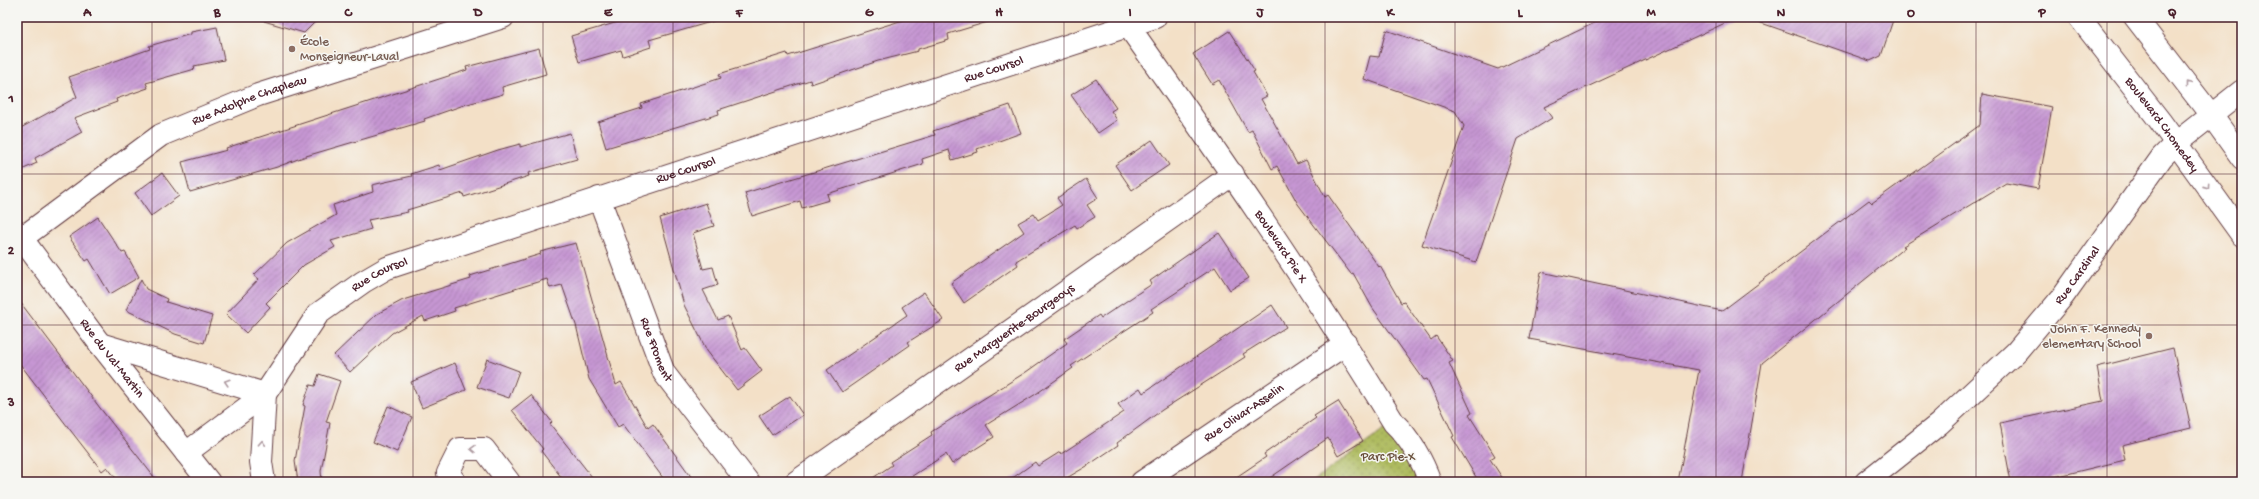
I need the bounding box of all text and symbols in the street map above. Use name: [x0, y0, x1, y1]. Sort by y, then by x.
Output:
text: A: [82, 6, 92, 21]
text: B: [213, 6, 222, 21]
text: C: [343, 6, 353, 21]
text: D: [473, 6, 483, 21]
text: E: [604, 6, 613, 21]
text: F: [735, 6, 744, 21]
text: G: [865, 6, 874, 21]
text: H: [995, 6, 1003, 21]
text: I: [1128, 6, 1132, 21]
text: J: [1256, 6, 1265, 21]
text: K: [1385, 6, 1395, 21]
text: L: [1518, 6, 1524, 21]
text: M: [1646, 6, 1656, 21]
text: N: [1777, 6, 1786, 21]
text: O: [1907, 6, 1915, 21]
text: P: [2037, 6, 2046, 21]
text: Q: [2168, 6, 2177, 21]
place label: École Monseigneur-Laval: [300, 34, 399, 65]
marker: École Monseigneur-Laval: [287, 44, 297, 54]
street label: Rue Coursol: [962, 53, 1026, 86]
street label: Rue Adolphe Chapleau: [190, 72, 309, 129]
street label: Boulevard Chomedey: [2121, 74, 2202, 176]
one-way arrow: [2185, 81, 2192, 88]
text: 1: [7, 92, 14, 107]
street label: Rue Coursol: [654, 154, 718, 187]
one-way arrow: [2202, 181, 2209, 188]
street label: Boulevard Pie X: [1250, 207, 1311, 287]
street label: Rue Cardinal: [2052, 243, 2104, 308]
text: 2: [8, 244, 15, 259]
street label: Rue Coursol: [348, 254, 410, 295]
street label: Rue Marguerite-Bourgeoys: [951, 280, 1078, 376]
street label: Rue Froment: [636, 315, 677, 386]
street label: Rue du Val-Martin: [76, 316, 148, 402]
place label: John F. Kennedy elementary School: [2042, 322, 2142, 352]
marker: John F. Kennedy elementary School: [2144, 331, 2154, 341]
one-way arrow: [224, 378, 231, 387]
street label: Rue Olivar-Asselin: [1201, 380, 1288, 446]
text: 3: [7, 396, 15, 411]
one-way arrow: [258, 440, 266, 446]
one-way arrow: [470, 445, 476, 453]
park label: Parc Pie-X: [1360, 450, 1416, 465]

